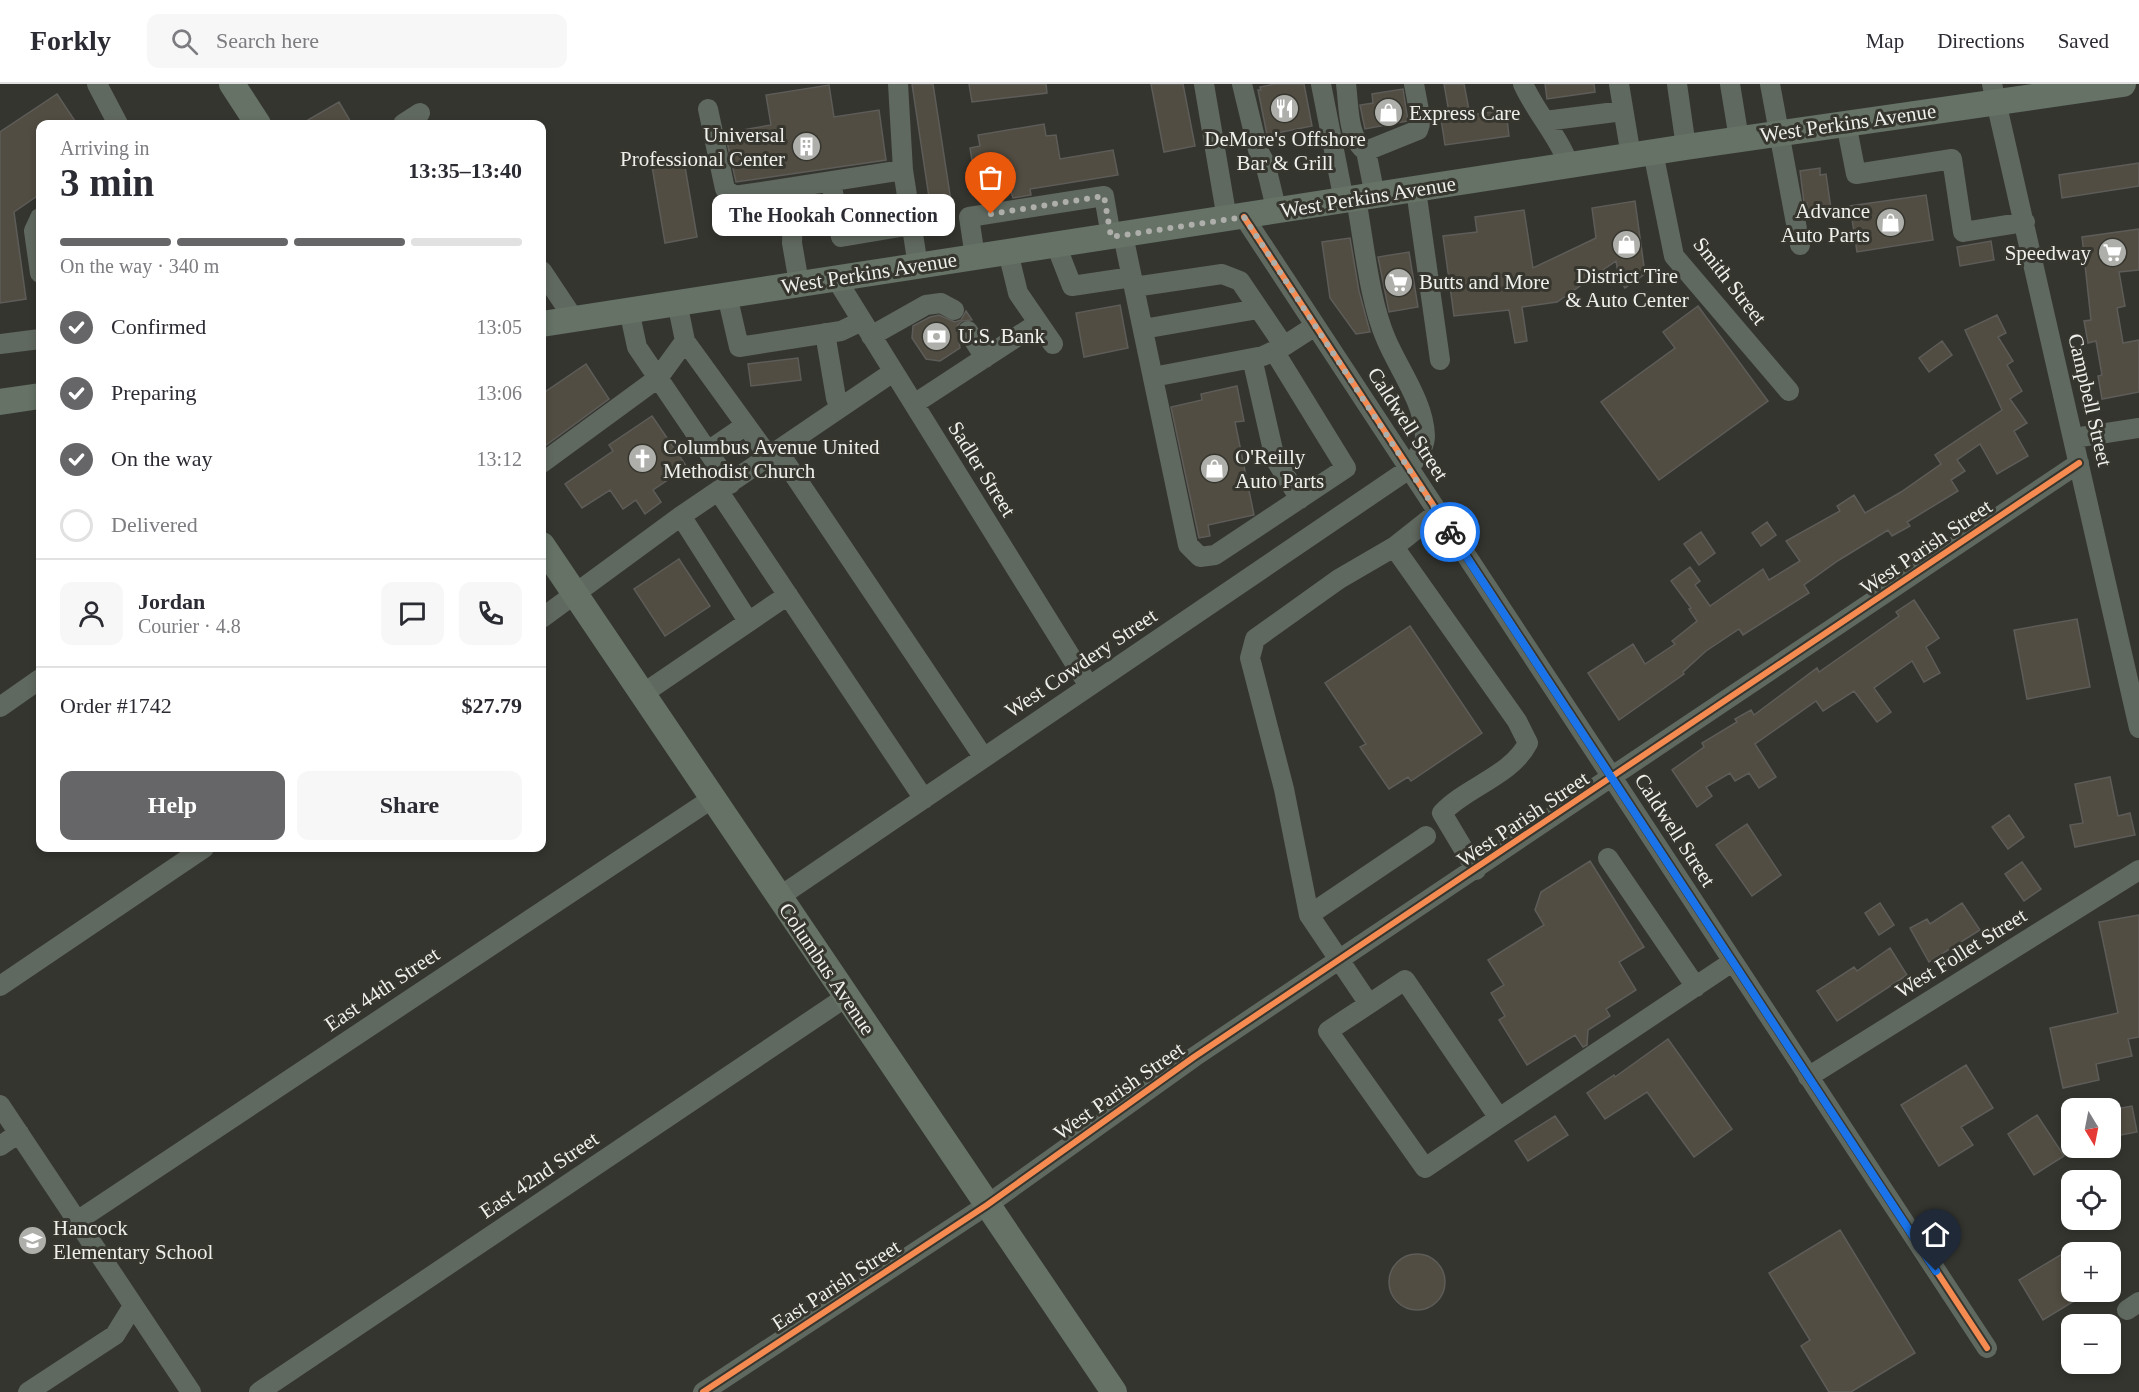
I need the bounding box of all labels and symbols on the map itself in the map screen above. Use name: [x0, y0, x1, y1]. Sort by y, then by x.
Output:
restaurant icon: DeMore's Offshore Bar & Grill: [1269, 92, 1301, 124]
shop icon: Express Care: [1372, 97, 1404, 129]
street label: West Perkins Avenue: [1758, 99, 1938, 147]
place label: Express Care: [1409, 101, 1520, 125]
place label: Universal Professional Center: [620, 123, 785, 171]
place label: DeMore's Offshore Bar & Grill: [1204, 127, 1366, 175]
building icon: Universal Professional Center: [790, 131, 822, 163]
pin: [965, 152, 1016, 214]
street label: West Perkins Avenue: [1278, 171, 1458, 223]
callout: The Hookah Connection: [712, 193, 955, 235]
place label: Advance Auto Parts: [1781, 199, 1870, 247]
shop icon: Advance Auto Parts: [1875, 207, 1907, 239]
shop icon: District Tire & Auto Center: [1611, 229, 1643, 261]
street label: Smith Street: [1688, 232, 1772, 330]
supermarket icon: Speedway: [2096, 237, 2128, 269]
place label: Speedway: [2005, 241, 2091, 265]
street label: West Perkins Avenue: [779, 247, 959, 299]
place label: District Tire & Auto Center: [1565, 264, 1689, 312]
supermarket icon: Butts and More: [1382, 266, 1414, 298]
place label: Butts and More: [1419, 270, 1550, 294]
bank icon: U.S. Bank: [921, 320, 953, 352]
place label: U.S. Bank: [958, 324, 1045, 348]
street label: Campbell Street: [2063, 331, 2117, 469]
street label: Caldwell Street: [1363, 363, 1454, 485]
street label: Sadler Street: [943, 417, 1021, 521]
place label: Columbus Avenue United Methodist Church: [663, 435, 880, 483]
church icon: Columbus Avenue United Methodist Church: [626, 443, 658, 475]
place label: O'Reilly Auto Parts: [1235, 445, 1324, 493]
shop icon: O'Reilly Auto Parts: [1198, 453, 1230, 485]
street label: West Parish Street: [1856, 494, 1996, 600]
courier: [1420, 502, 1480, 562]
street label: West Cowdery Street: [1001, 603, 1162, 723]
street label: West Parish Street: [1453, 766, 1593, 872]
street label: Caldwell Street: [1630, 769, 1721, 891]
street label: Columbus Avenue: [774, 898, 880, 1040]
street label: West Follet Street: [1891, 903, 2031, 1003]
street label: East 44th Street: [320, 942, 444, 1036]
street label: West Parish Street: [1049, 1037, 1189, 1145]
north arrow: [2061, 1098, 2121, 1158]
street label: East 42nd Street: [475, 1126, 603, 1223]
pin: [1910, 1209, 1961, 1271]
place label: Hancock Elementary School: [53, 1216, 214, 1264]
school or university icon: Hancock Elementary School: [16, 1224, 48, 1256]
street label: East Parish Street: [767, 1235, 905, 1335]

